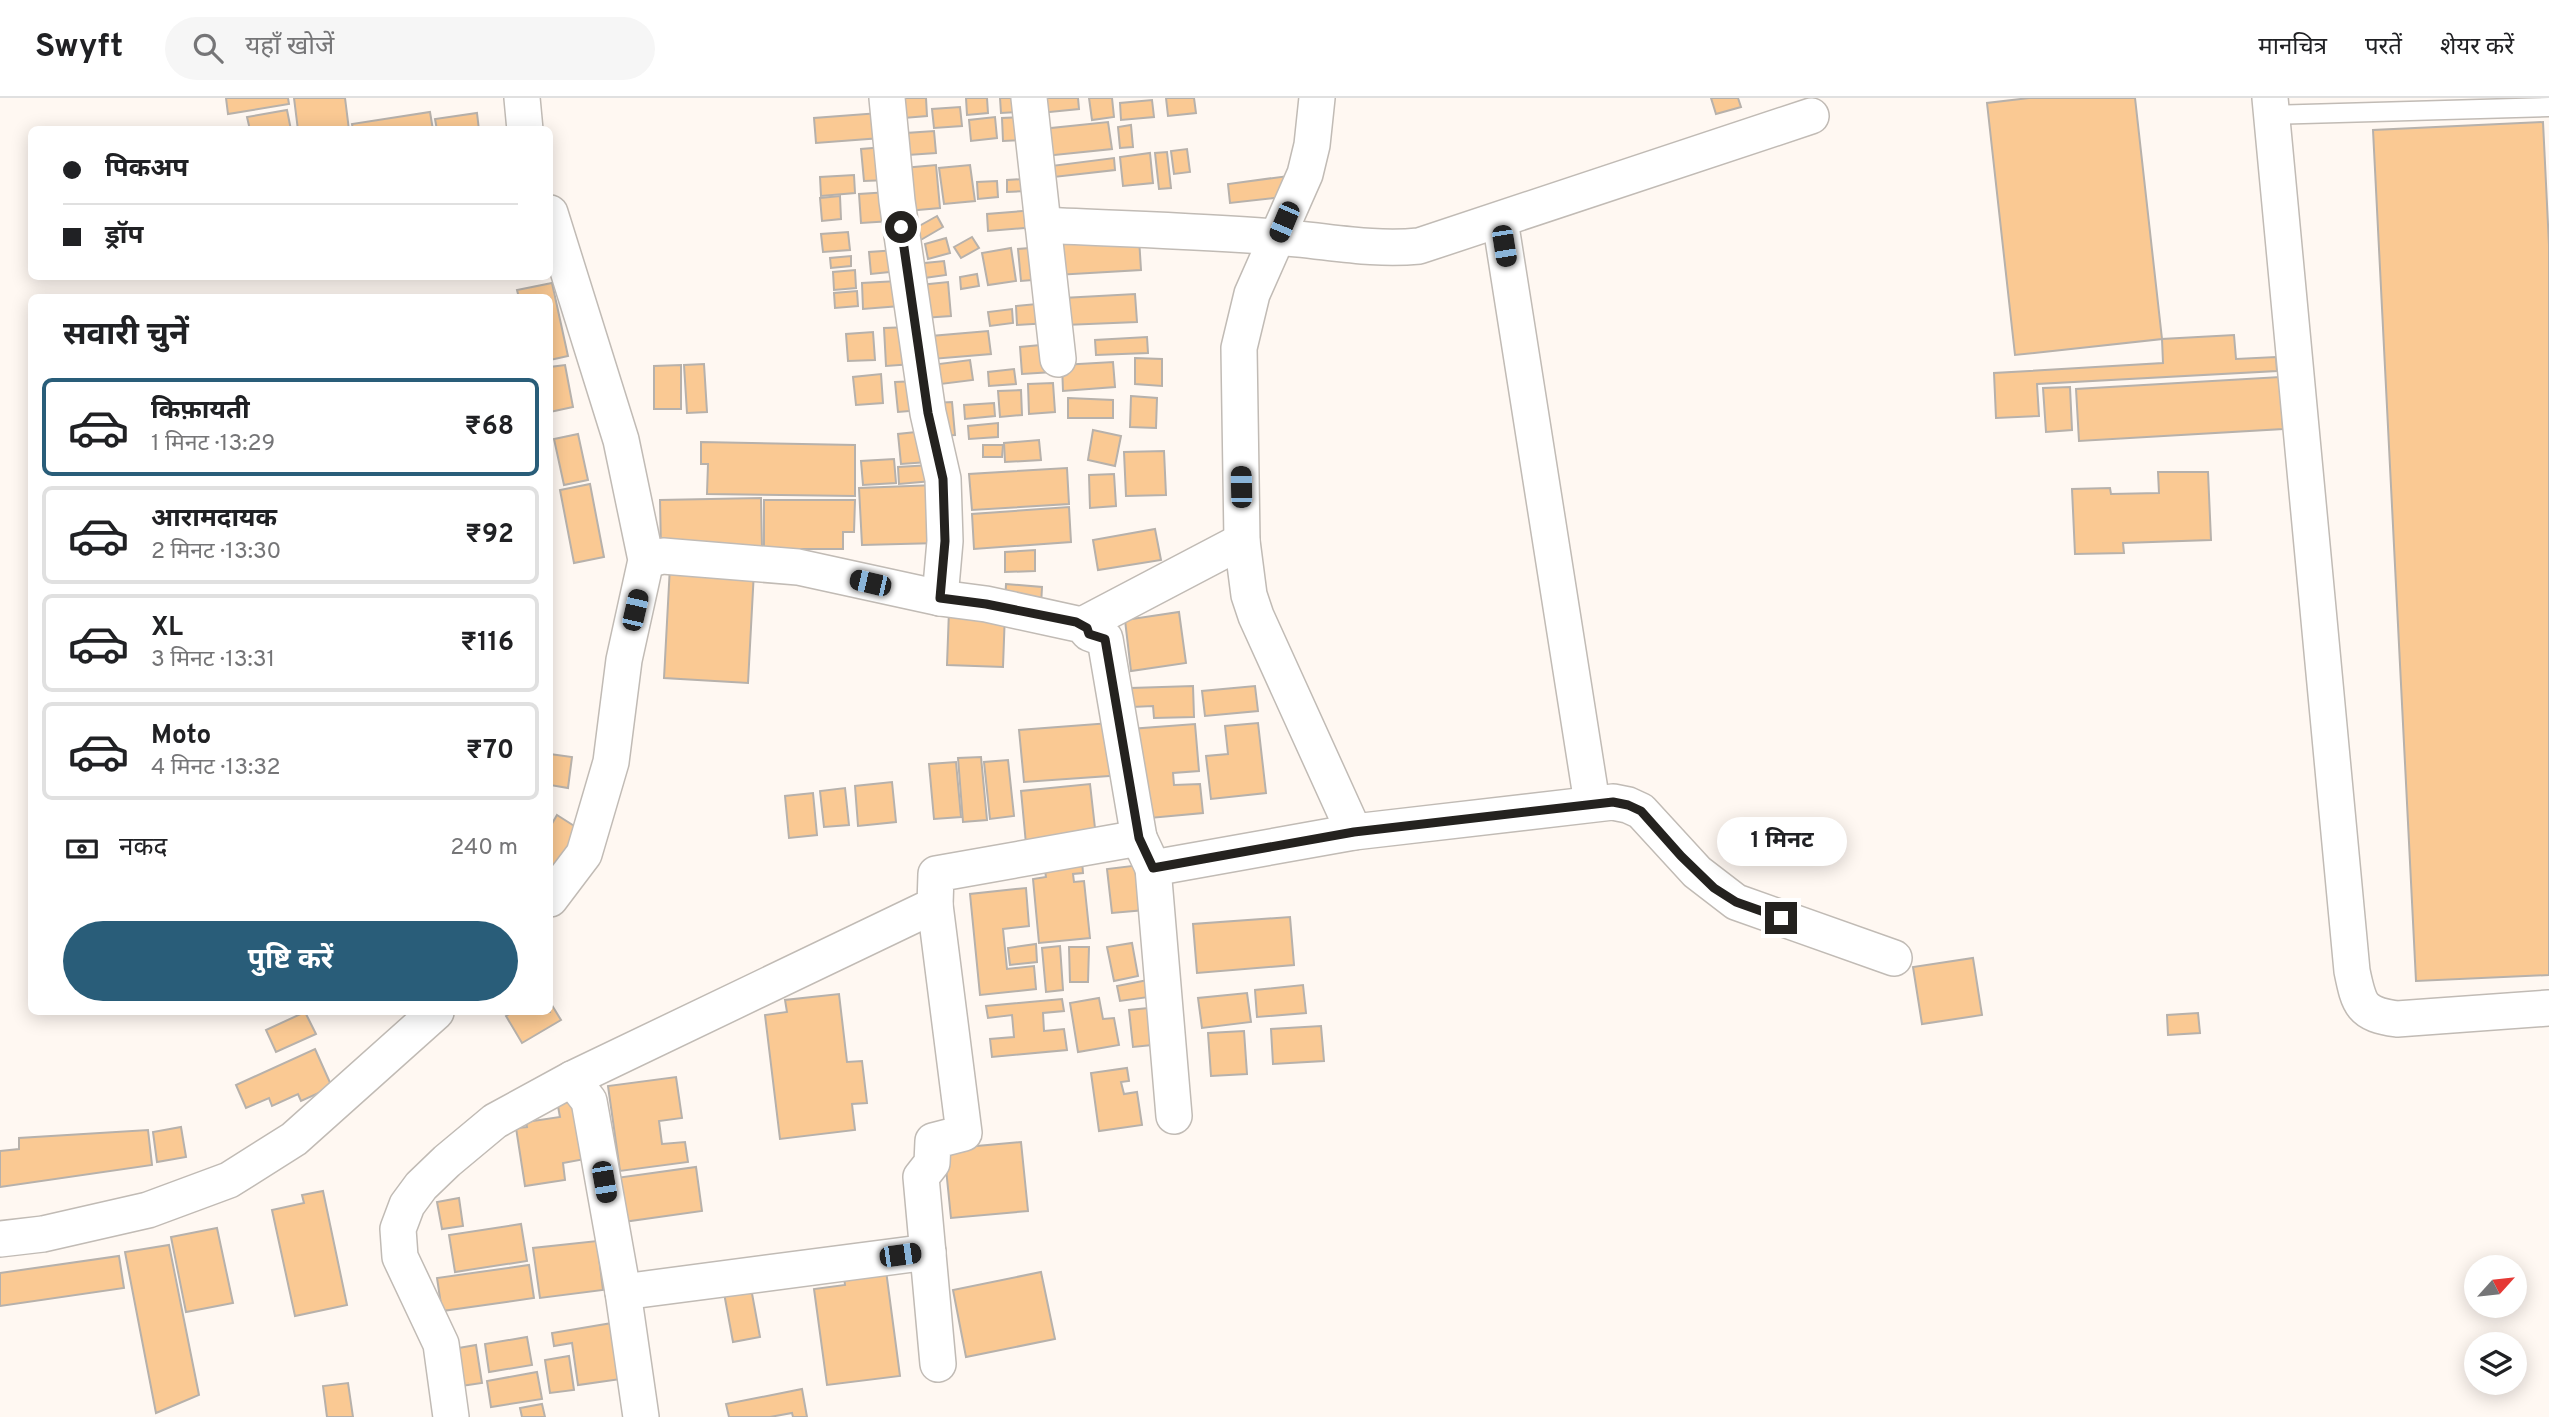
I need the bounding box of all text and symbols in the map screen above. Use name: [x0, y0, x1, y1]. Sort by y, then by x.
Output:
search box: [165, 17, 655, 80]
text: Swyft: [35, 27, 123, 69]
icon: search: [189, 29, 227, 67]
text: यहाँ खोजें: [245, 31, 334, 64]
text: मानचित्र: [2258, 33, 2327, 63]
text: परतें: [2365, 33, 2402, 63]
text: शेयर करें: [2440, 33, 2514, 63]
text: पिकअप: [105, 153, 188, 186]
car: [1267, 199, 1302, 245]
route start: [885, 211, 917, 243]
text: ड्रॉप: [105, 220, 143, 253]
car: [1491, 224, 1518, 268]
text: सवारी चुनें: [63, 316, 189, 356]
text: किफ़ायती: [151, 395, 250, 428]
icon: car: [67, 396, 130, 459]
text: ₹68: [465, 411, 514, 444]
text: 1 मिनट · 13:29: [151, 430, 275, 459]
car: [1231, 466, 1252, 508]
text: आरामदायक: [151, 503, 277, 536]
icon: car: [67, 504, 130, 567]
text: ₹92: [465, 519, 514, 552]
text: 2 मिनट · 13:30: [151, 538, 281, 567]
car: [848, 568, 893, 598]
car: [621, 587, 650, 633]
icon: car: [67, 612, 130, 675]
text: XL: [151, 612, 183, 645]
text: ₹116: [460, 627, 514, 660]
text: 3 मिनट · 13:31: [151, 646, 275, 675]
icon: car: [67, 720, 130, 783]
text: Moto: [151, 720, 211, 753]
text: ₹70: [466, 735, 514, 768]
text: 4 मिनट · 13:32: [151, 754, 281, 783]
callout: 1 मिनट: [1716, 816, 1846, 866]
text: 1 मिनट: [1750, 827, 1814, 856]
icon: cash: [63, 830, 101, 868]
text: नकद: [119, 832, 167, 865]
text: 240 m: [450, 834, 518, 863]
route end: [1765, 902, 1797, 934]
button: पुष्टि करें: [63, 921, 518, 1001]
car: [591, 1159, 618, 1205]
car: [878, 1242, 923, 1268]
north arrow: [2464, 1255, 2527, 1318]
map controls: [2464, 1255, 2527, 1395]
button: layers: [2464, 1332, 2527, 1395]

